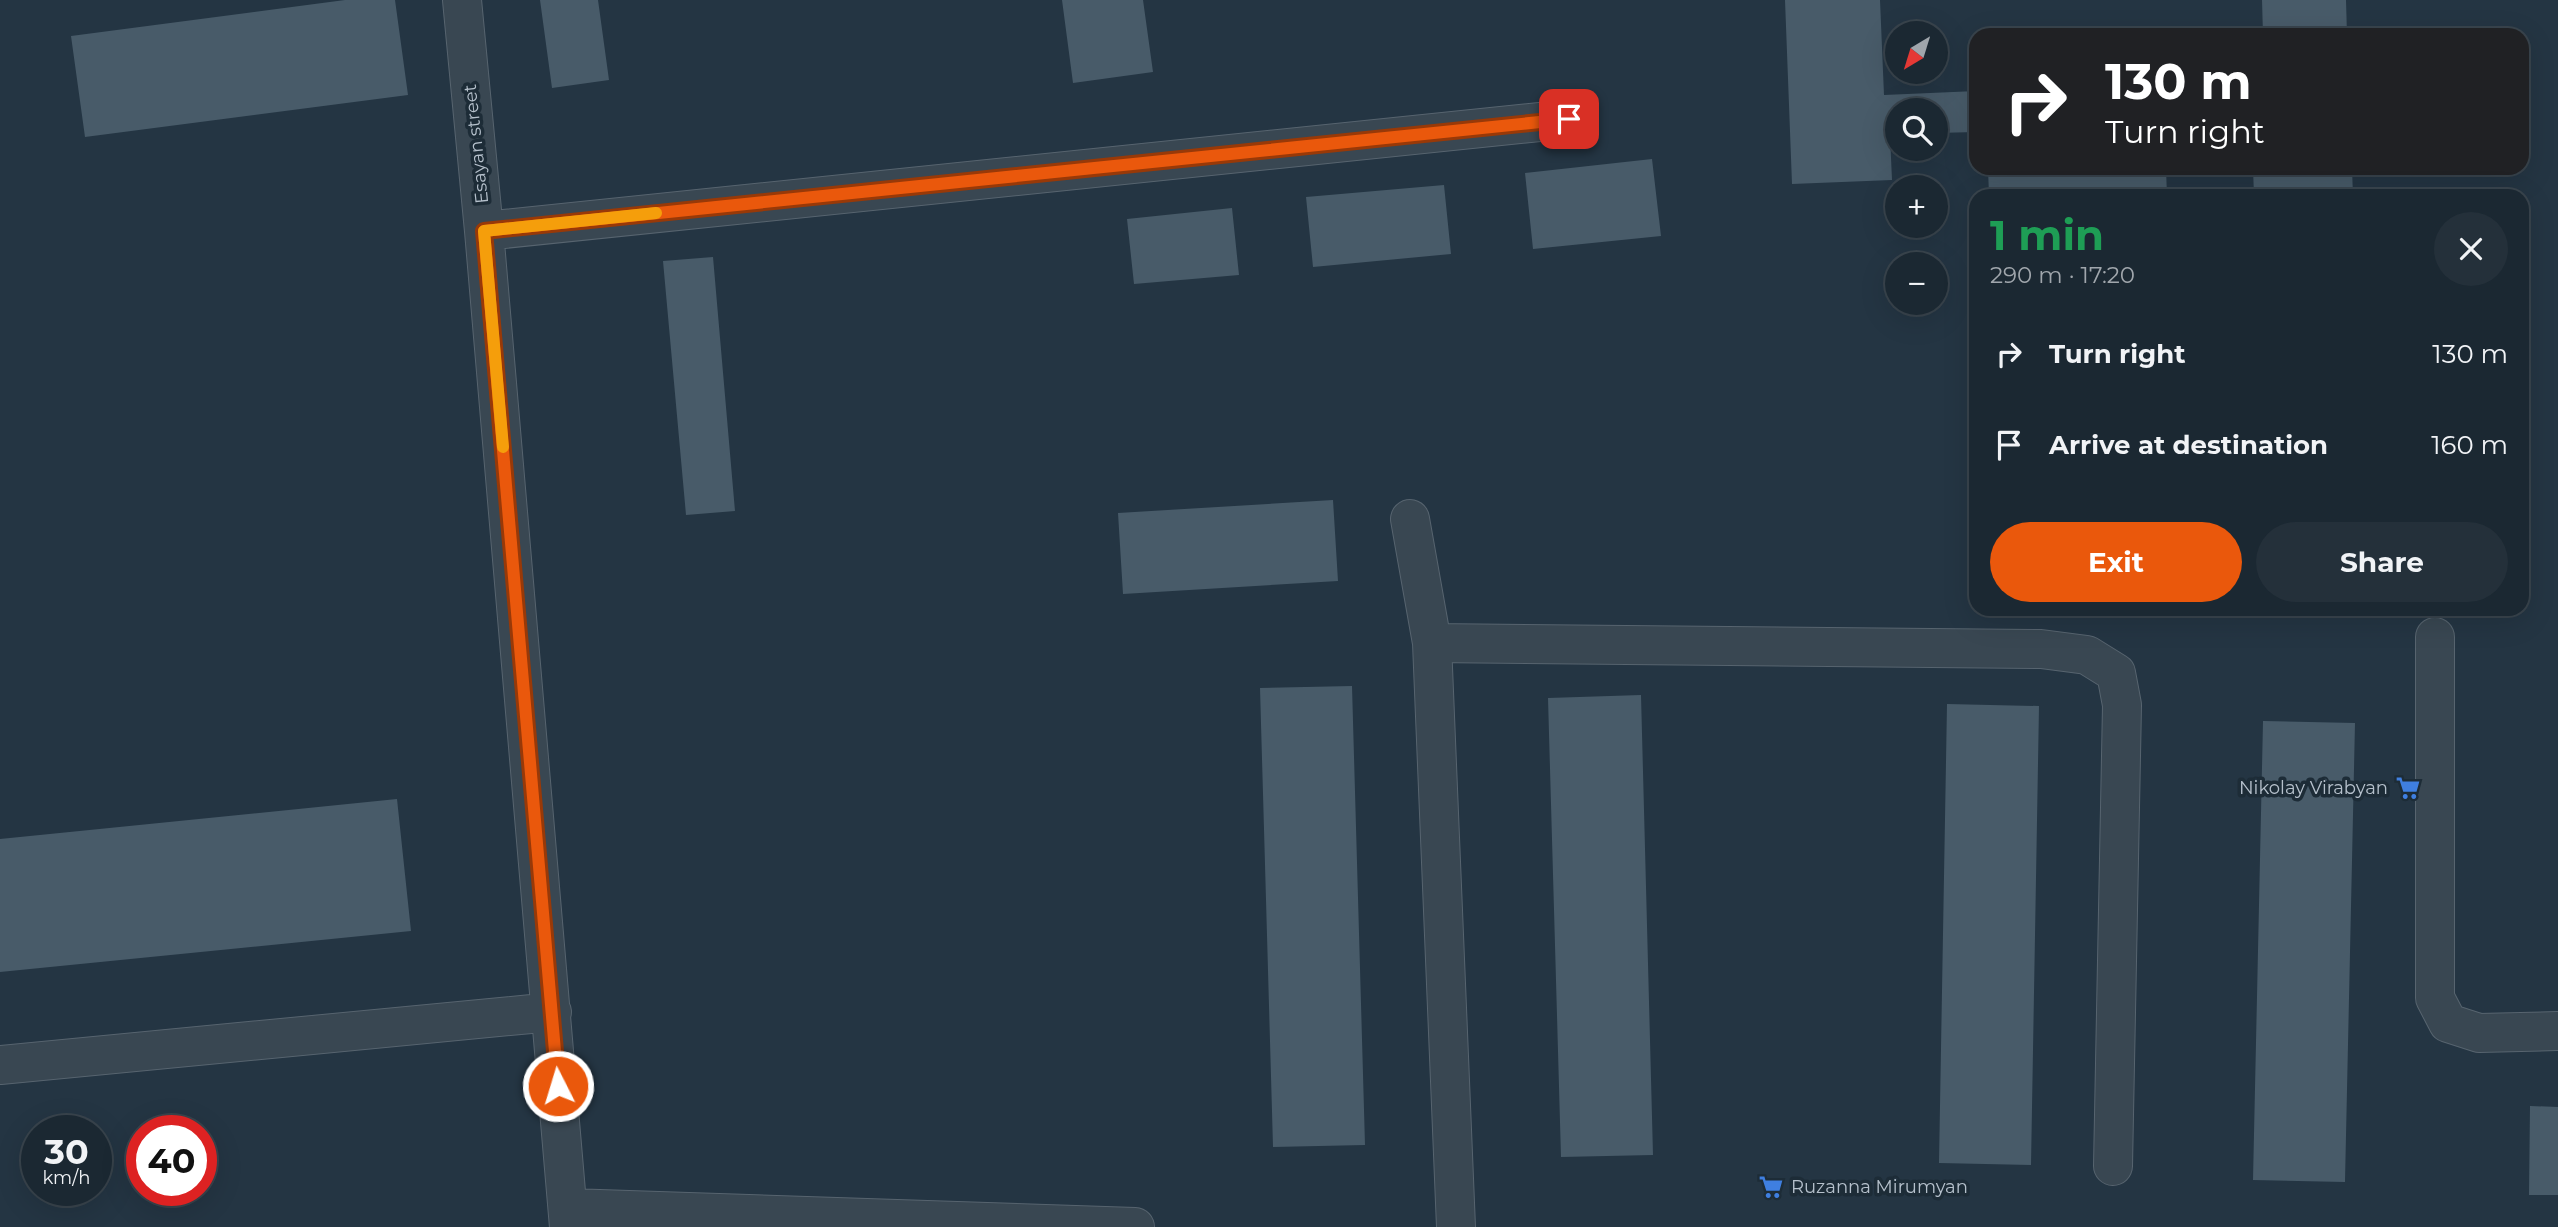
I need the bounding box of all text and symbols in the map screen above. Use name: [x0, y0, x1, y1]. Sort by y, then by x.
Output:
north arrow: [1885, 21, 1948, 84]
map controls: [1885, 21, 1948, 315]
text: 130 m: [2105, 52, 2252, 111]
icon: right: [1990, 56, 2081, 147]
street label: Esayan street: [459, 83, 493, 205]
pin: [1539, 89, 1599, 149]
button: search: [1885, 98, 1948, 161]
icon: arrive: [1550, 100, 1588, 138]
text: Turn right: [2105, 112, 2265, 151]
button: +: [1885, 175, 1948, 238]
text: 1 min: [1990, 209, 2104, 261]
button: close: [2434, 212, 2508, 286]
button: −: [1885, 252, 1948, 315]
text: 290 m · 17:20: [1990, 261, 2135, 289]
icon: right: [1990, 335, 2028, 373]
text: Turn right: [2049, 338, 2185, 370]
text: 130 m: [2432, 338, 2508, 370]
icon: arrive: [1990, 426, 2028, 464]
text: Arrive at destination: [2049, 429, 2328, 461]
text: 160 m: [2431, 429, 2508, 461]
button: Exit: [1990, 522, 2242, 602]
button: Share: [2256, 522, 2508, 602]
supermarket icon: Nikolay Virabyan: [2394, 774, 2422, 802]
place label: Nikolay Virabyan: [2239, 777, 2388, 799]
position arrow: [521, 1049, 595, 1123]
speed limit sign: 40: [126, 1115, 217, 1206]
text: 30: [44, 1130, 89, 1173]
text: km/h: [42, 1167, 91, 1189]
supermarket icon: Ruzanna Mirumyan: [1757, 1173, 1785, 1201]
place label: Ruzanna Mirumyan: [1791, 1176, 1968, 1198]

